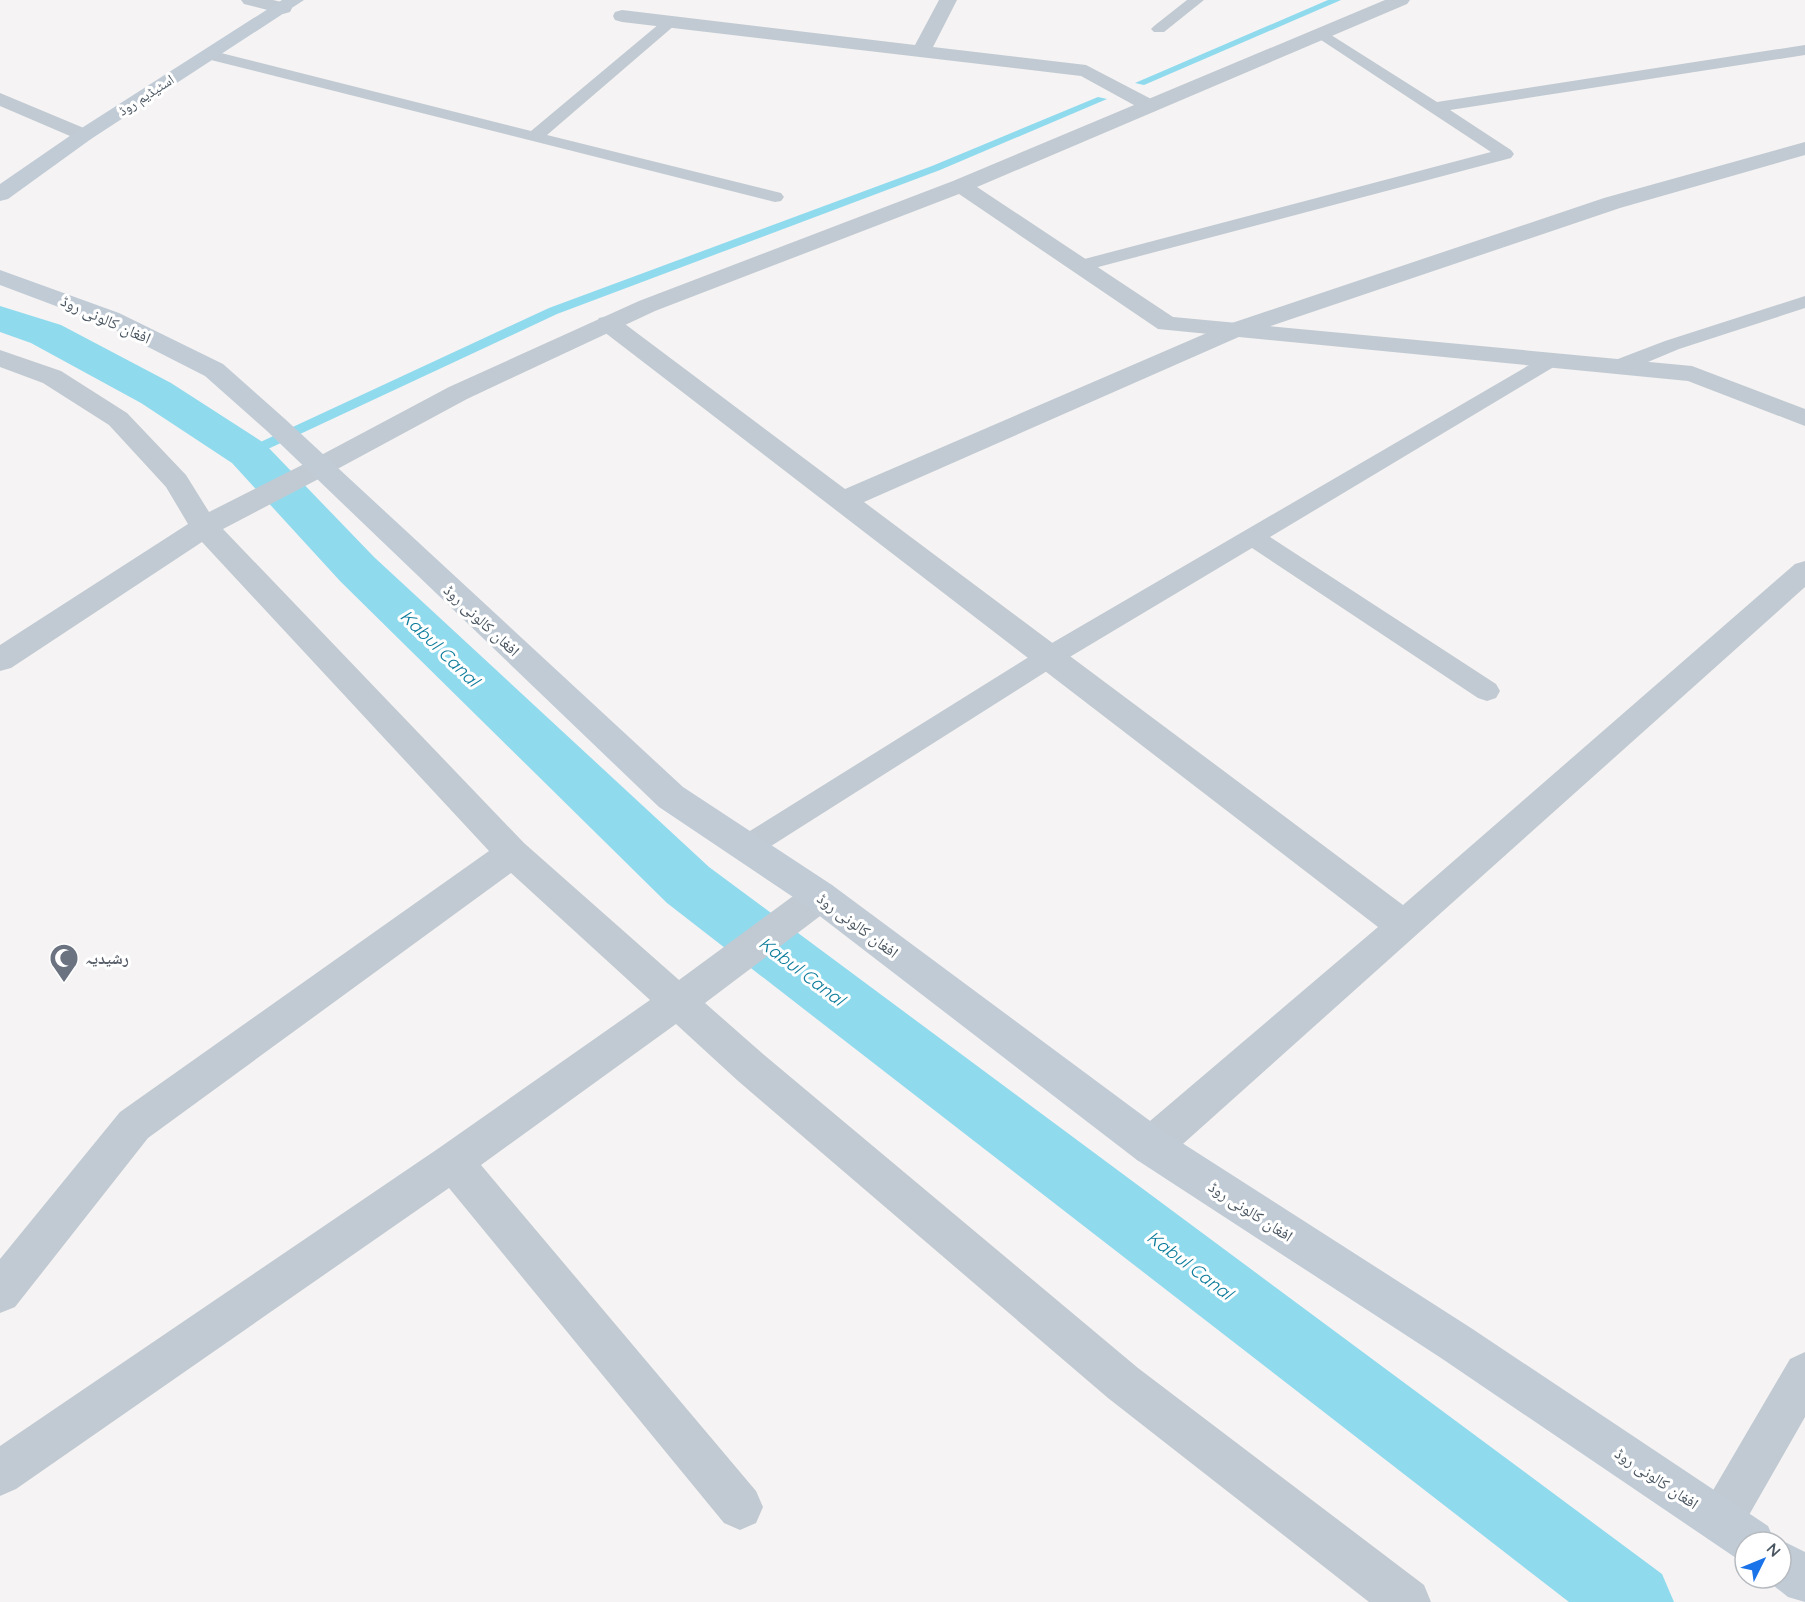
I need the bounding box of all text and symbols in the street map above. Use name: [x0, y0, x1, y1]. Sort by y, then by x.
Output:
street label: اسٹیڈیم روڈ: [115, 70, 178, 121]
street label: افغان کالونی روڈ: [57, 290, 154, 349]
street label: افغان کالونی روڈ: [439, 580, 524, 661]
water label: Kabul Canal: [396, 605, 486, 693]
street label: افغان کالونی روڈ: [813, 888, 903, 963]
water label: Kabul Canal: [755, 931, 851, 1012]
mosque icon: رشیدیہ: [48, 942, 80, 984]
place label: رشیدیہ: [85, 948, 129, 968]
street label: افغان کالونی روڈ: [1205, 1176, 1297, 1247]
water label: Kabul Canal: [1143, 1225, 1239, 1306]
street label: افغان کالونی روڈ: [1611, 1443, 1703, 1514]
north arrow: [1733, 1530, 1793, 1590]
text: N: [1763, 1539, 1785, 1561]

